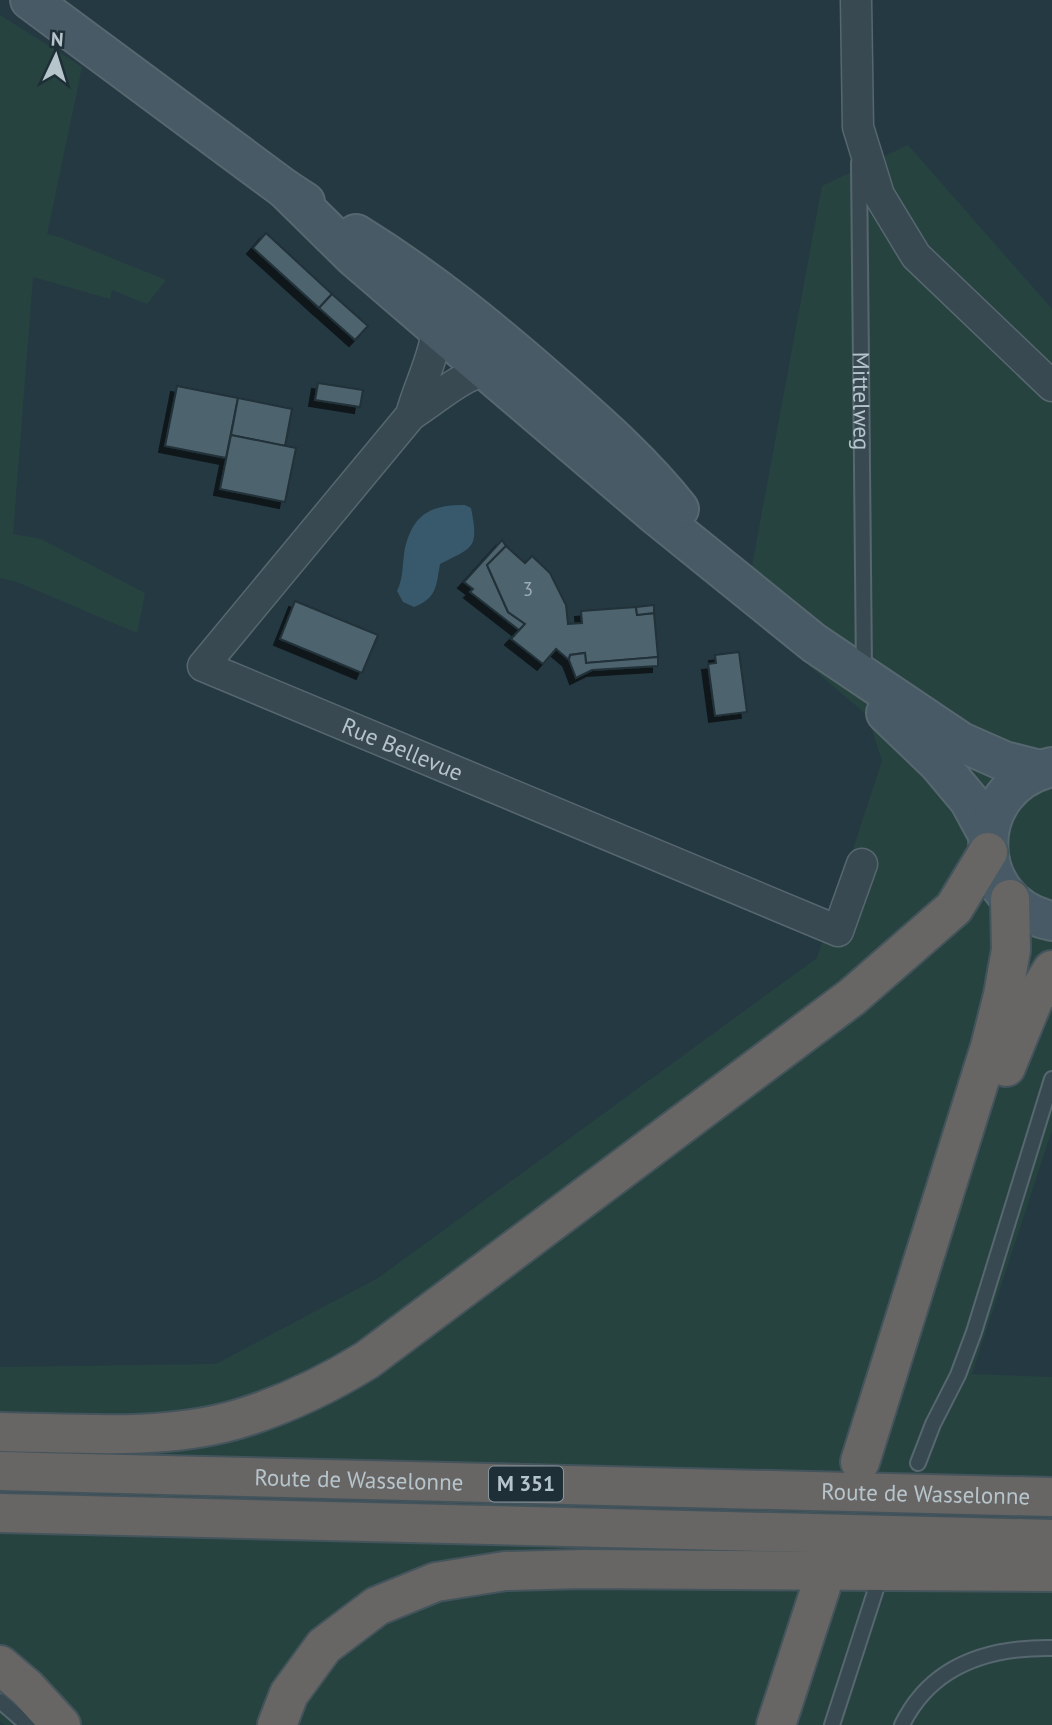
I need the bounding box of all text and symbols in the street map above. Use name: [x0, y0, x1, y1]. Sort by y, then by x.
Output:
north arrow: [21, 21, 91, 91]
text: N: [50, 27, 64, 51]
street label: Mittelweg: [847, 352, 877, 450]
house number: 3: [523, 577, 533, 601]
street label: Rue Bellevue: [338, 711, 467, 787]
street label: Route de Wasselonne: [254, 1462, 464, 1496]
road number: M 351: [489, 1466, 563, 1502]
street label: Route de Wasselonne: [821, 1476, 1031, 1510]

